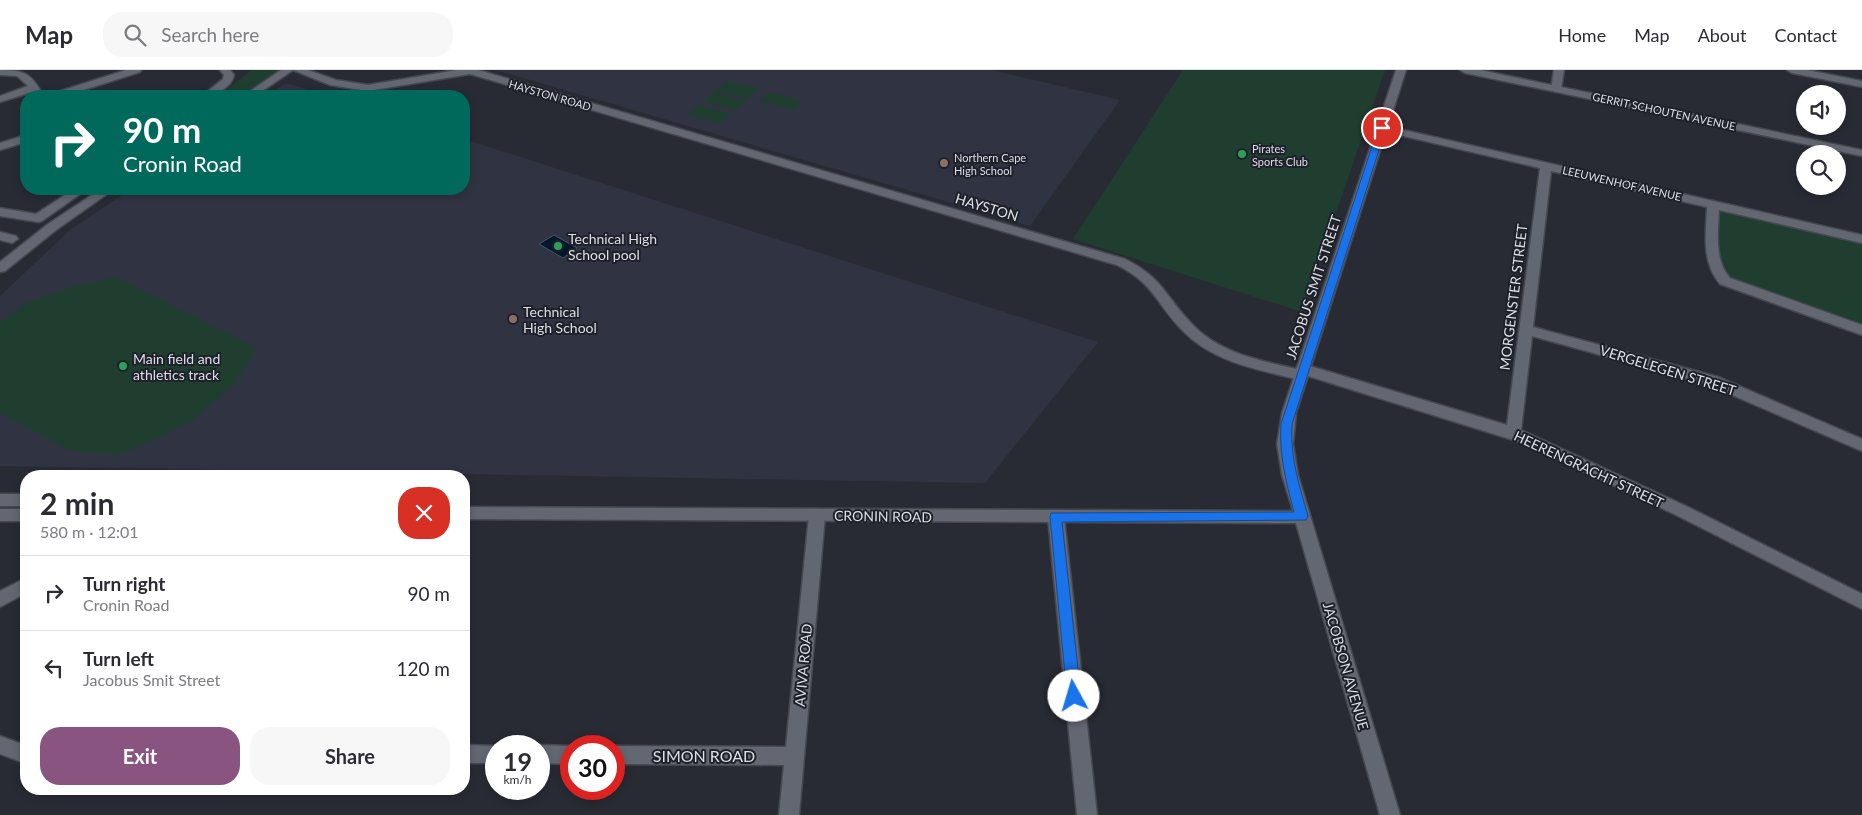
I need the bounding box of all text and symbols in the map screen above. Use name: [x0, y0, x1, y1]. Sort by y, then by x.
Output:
search box: [103, 12, 453, 57]
text: Map: [25, 20, 73, 49]
icon: search: [121, 21, 149, 49]
text: Search here: [161, 23, 259, 46]
text: Home: [1558, 24, 1606, 46]
text: Map: [1634, 24, 1670, 46]
text: About: [1698, 24, 1747, 46]
text: Contact: [1775, 24, 1837, 46]
street label: HAYSTON ROAD: [507, 77, 593, 113]
map controls: [1796, 85, 1846, 195]
button: sound: [1796, 85, 1846, 135]
street label: GERRIT SCHOUTEN AVENUE: [1591, 89, 1737, 133]
pin: [1361, 107, 1403, 149]
text: 90 m: [123, 108, 201, 150]
icon: right: [40, 110, 105, 175]
icon: arrive: [1368, 114, 1396, 142]
place label: Pirates Sports Club: [1252, 142, 1308, 168]
button: search: [1796, 145, 1846, 195]
marker: Pirates Sports Club: [1236, 148, 1248, 160]
text: Cronin Road: [123, 150, 242, 177]
place label: Northern Cape High School: [954, 151, 1026, 177]
marker: Northern Cape High School: [938, 157, 950, 169]
street label: LEEUWENHOF AVENUE: [1561, 163, 1683, 203]
street label: HAYSTON: [953, 189, 1021, 225]
street label: JACOBUS SMIT STREET: [1282, 212, 1345, 361]
street label: MORGENSTER STREET: [1496, 222, 1530, 371]
place label: Technical High School pool: [568, 230, 657, 263]
marker: Technical High School pool: [552, 240, 564, 252]
place label: Technical High School: [523, 303, 597, 336]
marker: Technical High School: [507, 313, 519, 325]
street label: VERGELEGEN STREET: [1598, 341, 1739, 399]
place label: Main field and athletics track: [133, 350, 220, 383]
marker: Main field and athletics track: [117, 360, 129, 372]
street label: HEERENGRACHT STREET: [1511, 427, 1667, 511]
text: 2 min: [40, 485, 114, 521]
button: close: [398, 487, 450, 539]
street label: CRONIN ROAD: [834, 507, 932, 525]
text: 580 m · 12:01: [40, 522, 139, 541]
text: Turn right: [83, 572, 165, 595]
icon: right: [40, 579, 68, 607]
text: 90 m: [407, 582, 450, 605]
text: Cronin Road: [83, 595, 170, 614]
street label: JACOBSON AVENUE: [1320, 600, 1372, 732]
street label: AVIVA ROAD: [791, 623, 815, 707]
text: Turn left: [83, 647, 154, 670]
icon: left: [40, 654, 68, 682]
text: 120 m: [396, 657, 450, 680]
position arrow: [1047, 669, 1099, 721]
text: Jacobus Smit Street: [83, 670, 220, 689]
button: Exit: [40, 727, 240, 785]
button: Share: [250, 727, 450, 785]
speed limit sign: 30: [560, 735, 625, 800]
text: 19: [503, 746, 532, 776]
street label: SIMON ROAD: [653, 746, 755, 765]
text: km/h: [503, 772, 532, 787]

